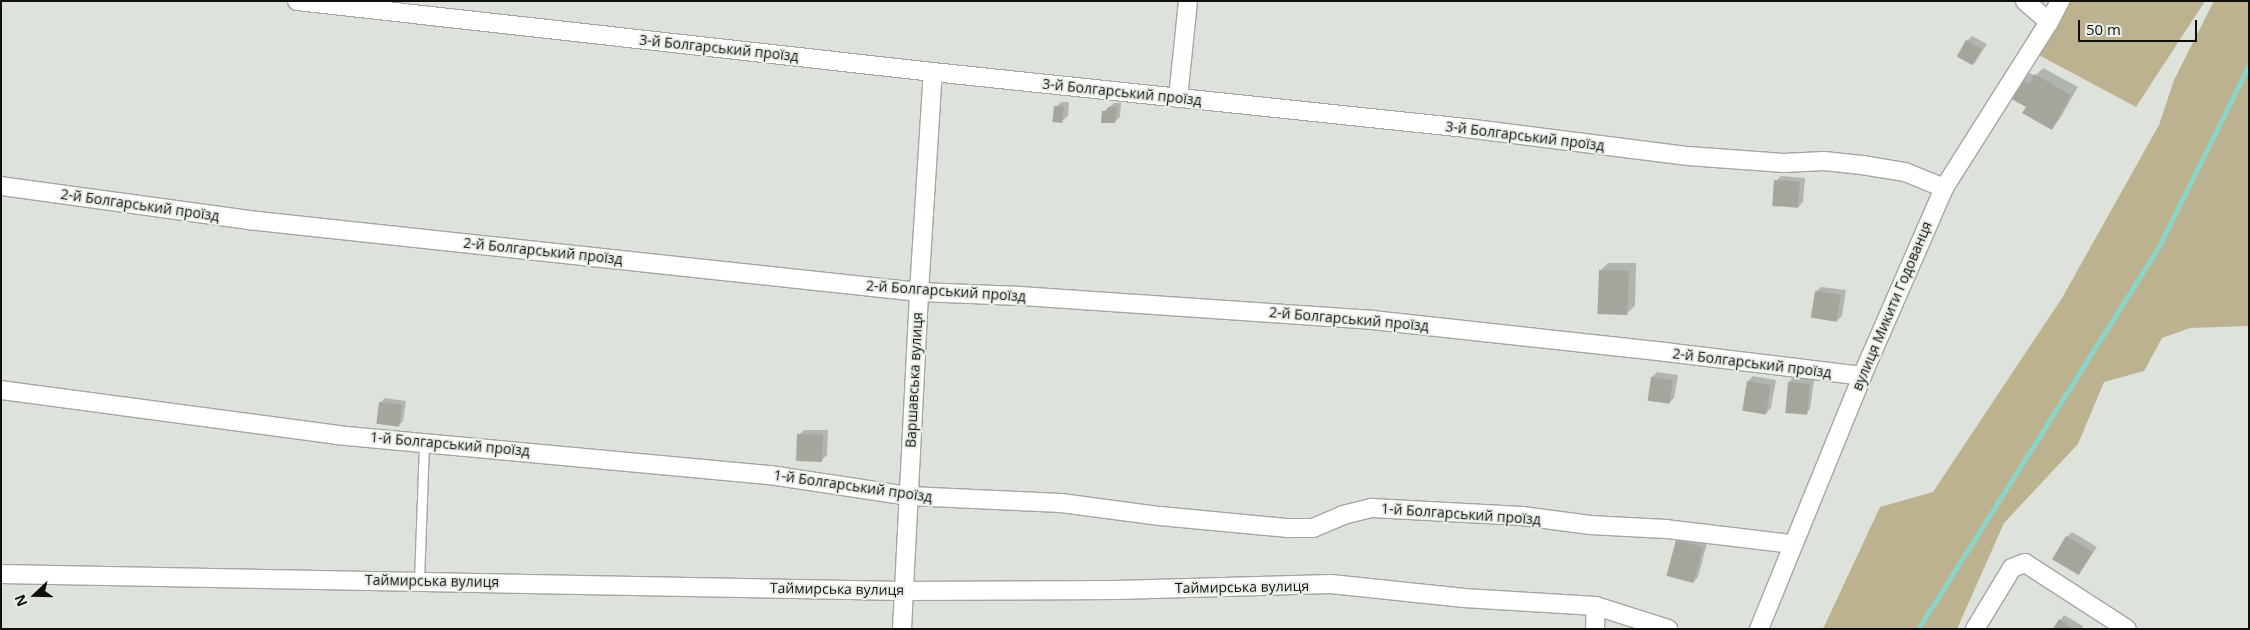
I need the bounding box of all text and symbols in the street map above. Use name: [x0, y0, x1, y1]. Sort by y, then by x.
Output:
scale bar: [2080, 10, 2199, 42]
text: 50 m: [2086, 19, 2121, 39]
street label: 3-й Болгарський проїзд: [639, 31, 799, 65]
street label: 3-й Болгарський проїзд: [1042, 75, 1202, 109]
street label: 3-й Болгарський проїзд: [1445, 118, 1605, 154]
street label: 2-й Болгарський проїзд: [60, 186, 220, 224]
street label: вулиця Микити Годованця: [1849, 219, 1935, 393]
street label: 2-й Болгарський проїзд: [463, 234, 623, 268]
street label: 2-й Болгарський проїзд: [866, 277, 1026, 305]
street label: 2-й Болгарський проїзд: [1269, 304, 1429, 334]
street label: Варшавська вулиця: [902, 312, 926, 448]
street label: 2-й Болгарський проїзд: [1672, 345, 1832, 381]
street label: 1-й Болгарський проїзд: [370, 429, 530, 459]
street label: 1-й Болгарський проїзд: [773, 467, 933, 505]
street label: 1-й Болгарський проїзд: [1381, 500, 1541, 528]
north arrow: [10, 570, 60, 620]
street label: Таймирська вулиця: [365, 571, 499, 591]
street label: Таймирська вулиця: [1175, 577, 1309, 597]
street label: Таймирська вулиця: [770, 579, 904, 599]
text: N: [10, 592, 31, 609]

